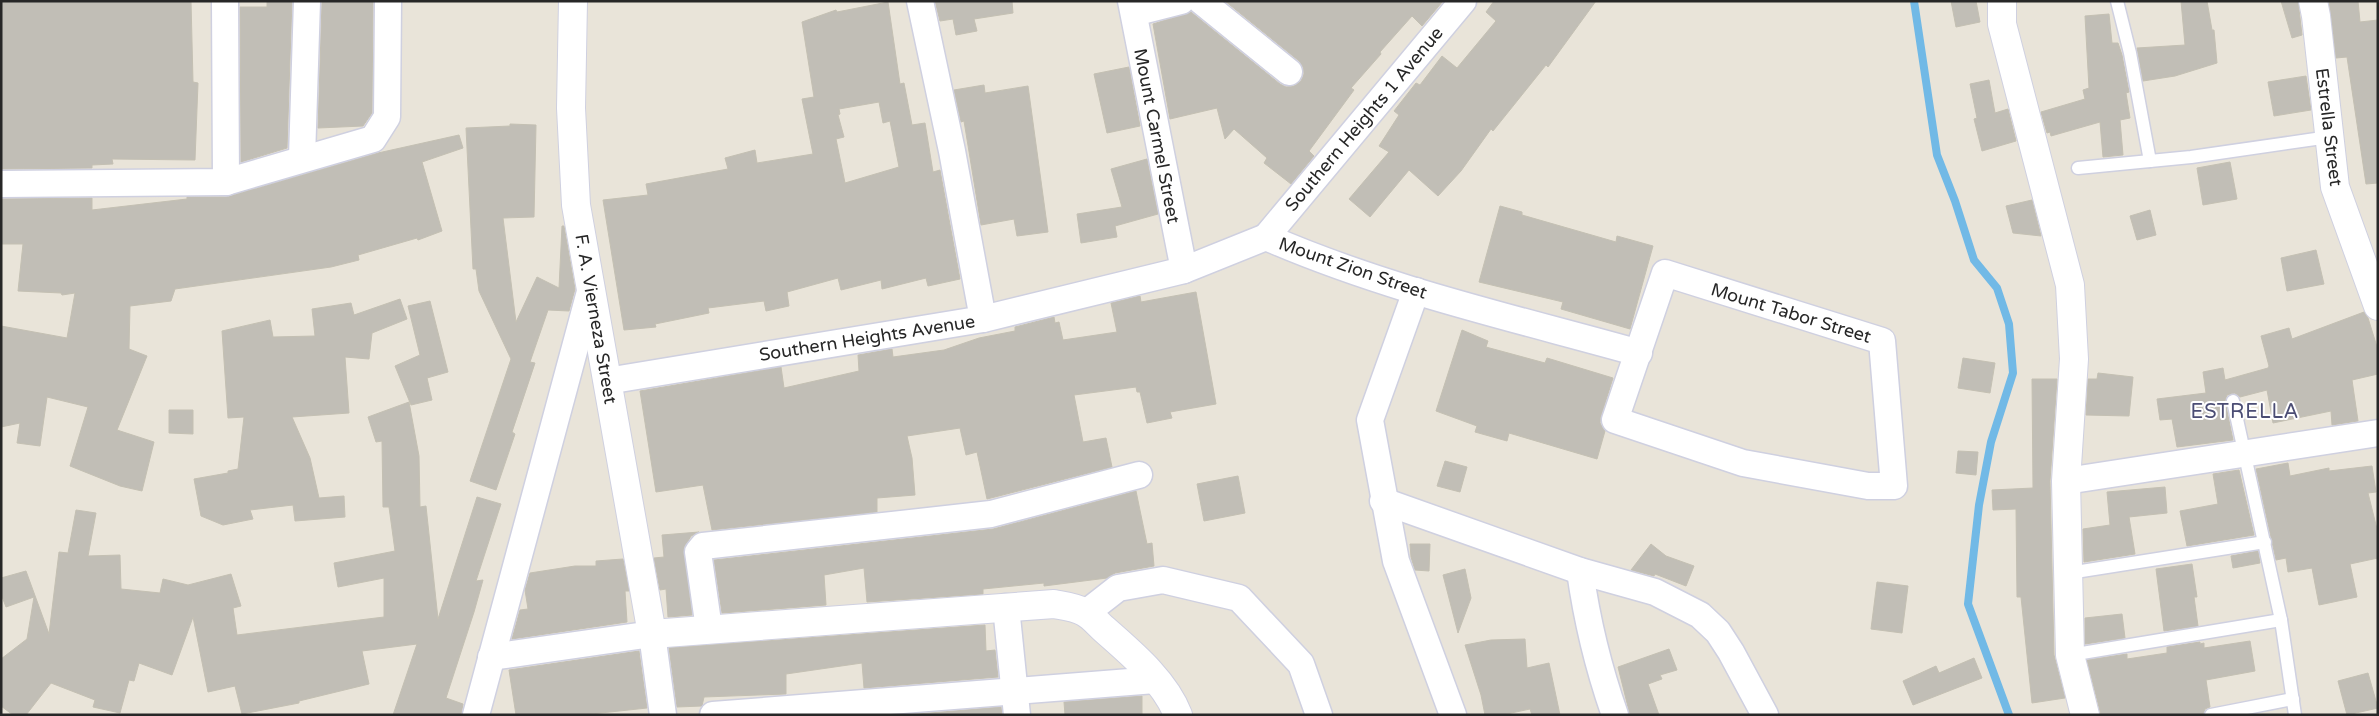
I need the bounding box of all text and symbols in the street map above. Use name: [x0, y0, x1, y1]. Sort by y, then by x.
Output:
street label: Southern Heights 1 Avenue: [1280, 22, 1448, 216]
street label: Mount Carmel Street: [1129, 46, 1185, 226]
street label: Estrella Street: [2311, 67, 2347, 187]
street label: F. A. Vierneza Street: [570, 232, 622, 406]
street label: Mount Zion Street: [1276, 232, 1430, 304]
street label: Mount Tabor Street: [1708, 278, 1874, 348]
street label: Southern Heights Avenue: [757, 310, 977, 366]
district label: ESTRELLA: [2190, 400, 2300, 424]

